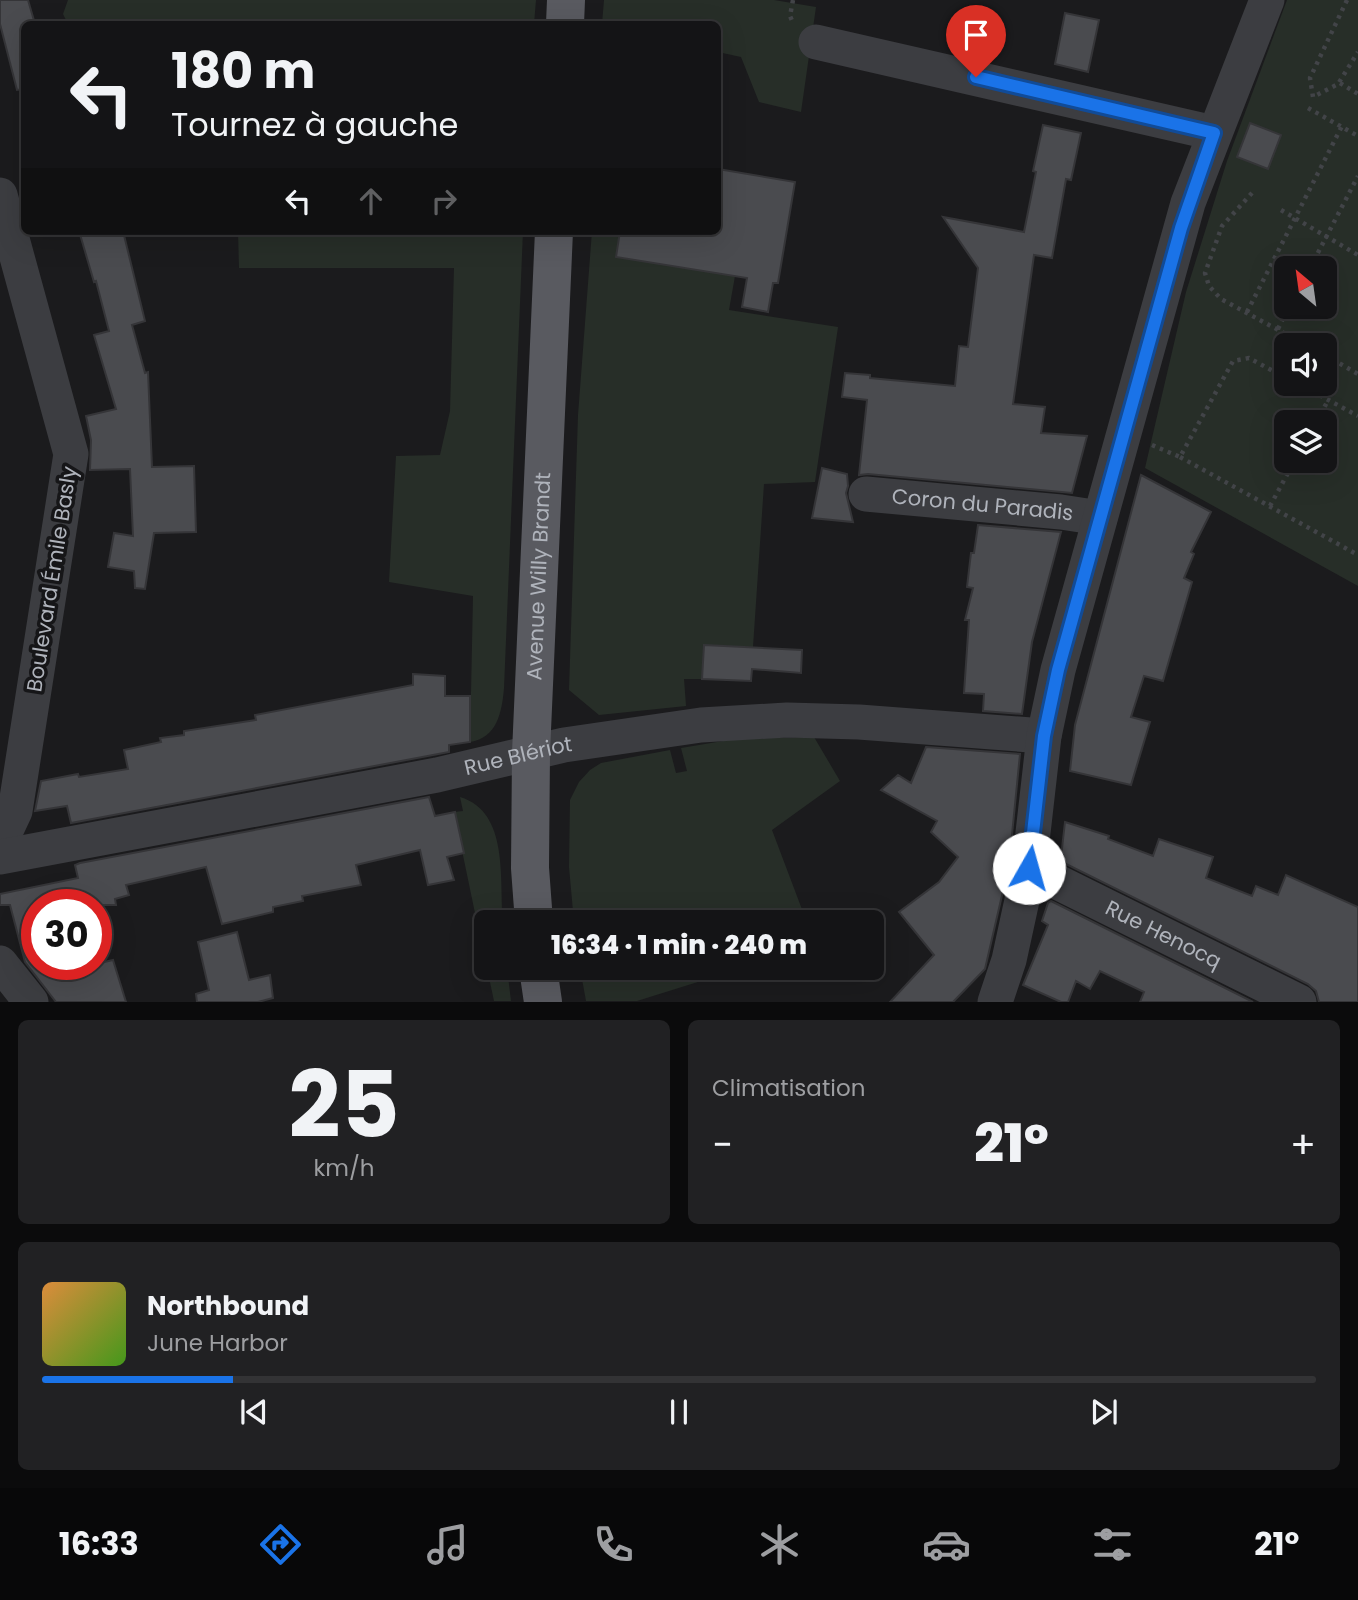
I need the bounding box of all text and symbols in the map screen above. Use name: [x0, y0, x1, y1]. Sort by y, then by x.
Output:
pin: [946, 5, 1006, 77]
icon: arrive: [957, 16, 995, 54]
text: 180 m: [171, 37, 315, 105]
icon: left: [56, 49, 147, 140]
text: Tournez à gauche: [171, 102, 458, 147]
icon: left: [279, 182, 317, 220]
icon: ahead: [352, 182, 390, 220]
icon: right: [425, 182, 463, 220]
north arrow: [1274, 256, 1337, 318]
map controls: [1274, 256, 1337, 473]
button: sound: [1274, 333, 1337, 396]
button: layers: [1274, 410, 1337, 473]
street label: Boulevard Émile Basly: [19, 464, 84, 694]
street label: Avenue Willy Brandt: [519, 472, 557, 681]
street label: Coron du Paradis: [891, 481, 1075, 528]
street label: Rue Blériot: [461, 729, 574, 782]
position arrow: [992, 831, 1066, 905]
speed limit sign: 30: [21, 889, 112, 980]
street label: Rue Henocq: [1101, 893, 1227, 975]
text: 16:34 · 1 min · 240 m: [551, 927, 807, 963]
text: 25: [288, 1041, 400, 1169]
text: Climatisation: [712, 1072, 865, 1104]
text: 21°: [974, 1107, 1049, 1180]
text: −: [712, 1118, 733, 1171]
text: +: [1290, 1118, 1316, 1171]
text: km/h: [313, 1152, 375, 1184]
text: Northbound: [147, 1288, 309, 1324]
text: June Harbor: [147, 1327, 288, 1359]
icon: previous: [235, 1393, 273, 1431]
icon: pause: [660, 1393, 698, 1431]
icon: next: [1085, 1393, 1123, 1431]
icon: directions: [256, 1520, 305, 1569]
icon: music: [423, 1520, 472, 1569]
icon: phone: [589, 1520, 638, 1569]
icon: climate: [755, 1520, 804, 1569]
icon: car: [922, 1520, 971, 1569]
icon: filters: [1088, 1520, 1137, 1569]
text: 16:33: [59, 1521, 139, 1566]
text: 21°: [1254, 1521, 1299, 1566]

